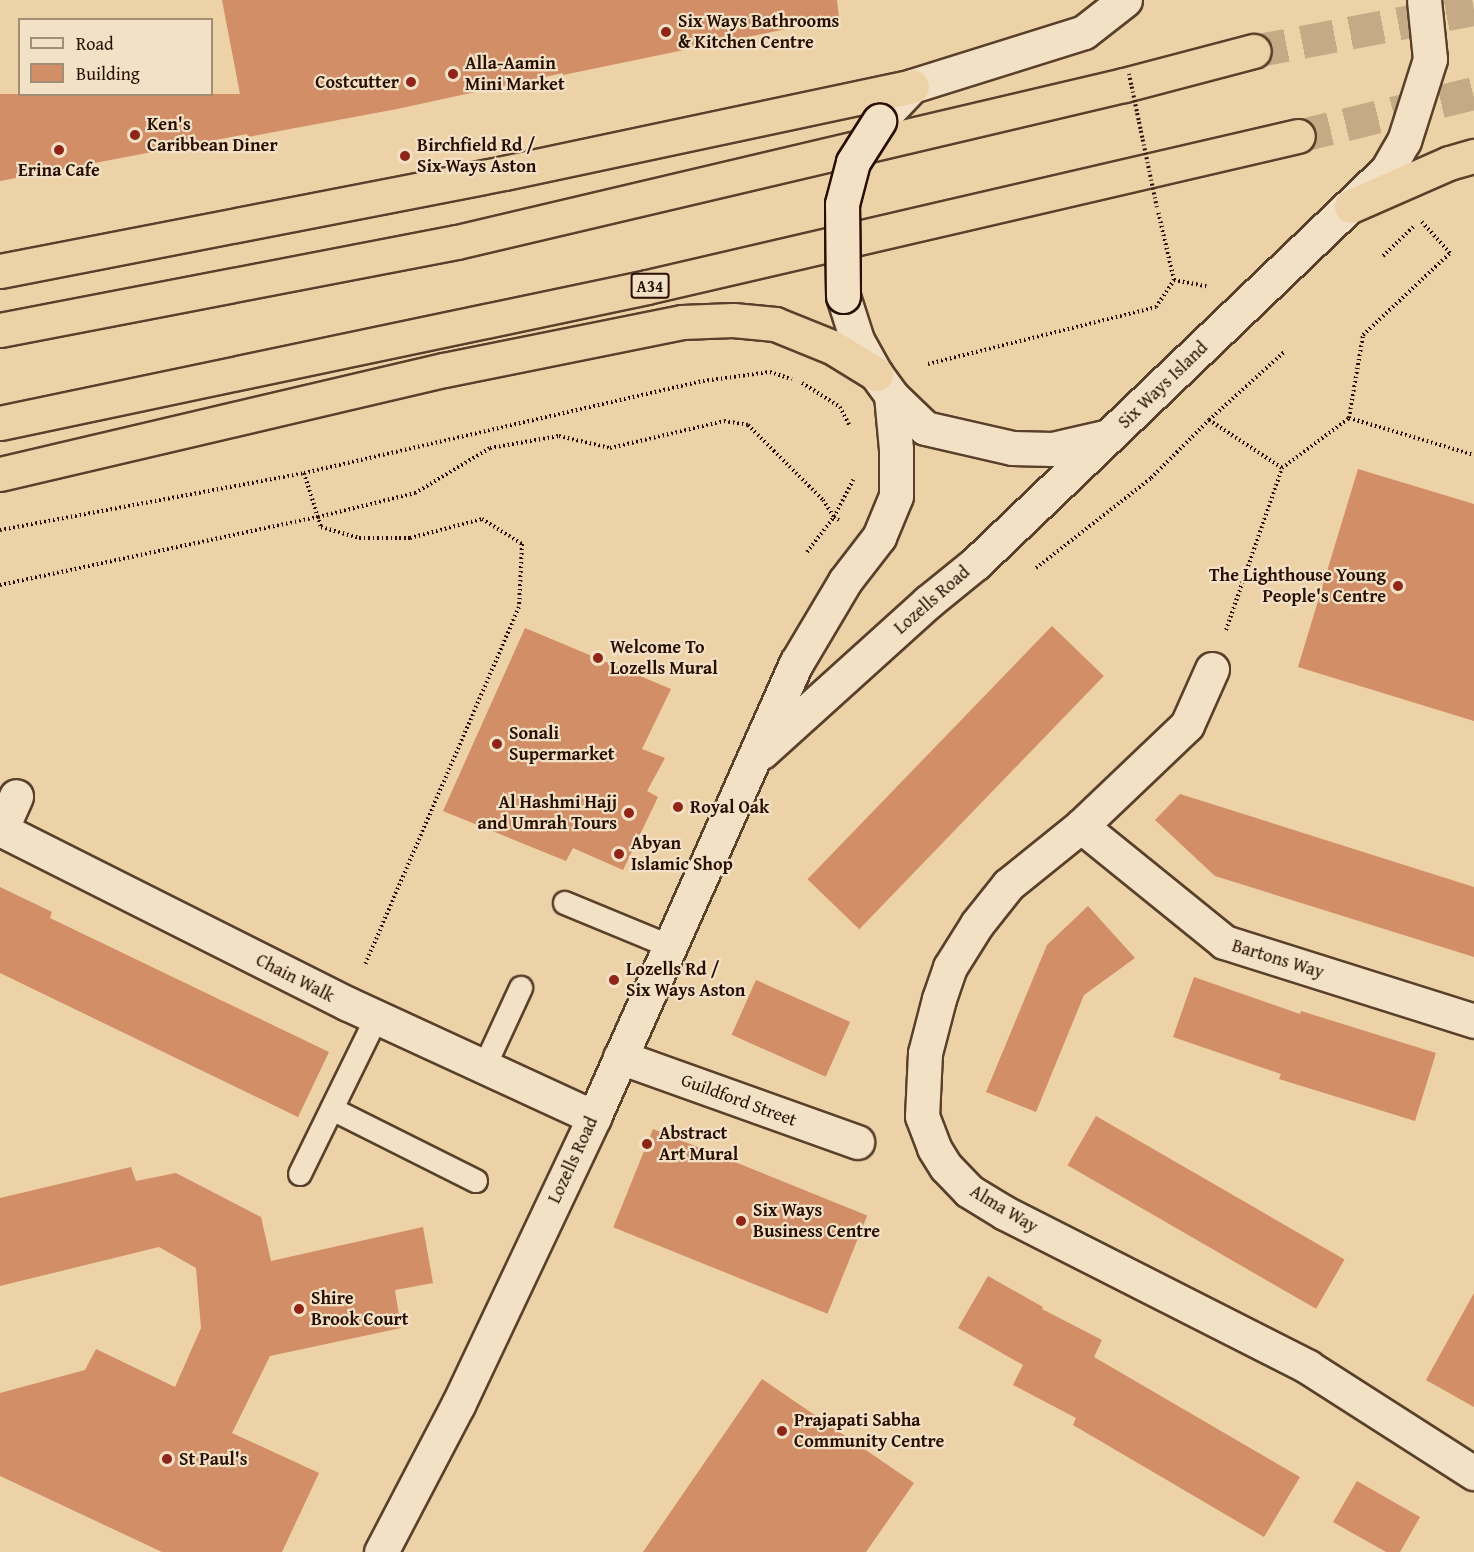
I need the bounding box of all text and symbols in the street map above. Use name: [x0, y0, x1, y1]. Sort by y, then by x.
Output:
place label: Six Ways Bathrooms & Kitchen Centre: [678, 11, 839, 54]
legend: [18, 18, 213, 96]
marker: Six Ways Bathrooms & Kitchen Centre: [659, 25, 673, 39]
text: Road: [76, 30, 114, 57]
place label: Alla-Aamin Mini Market: [465, 53, 565, 96]
text: Building: [76, 60, 140, 87]
marker: Alla-Aamin Mini Market: [446, 67, 460, 81]
place label: Costcutter: [315, 71, 399, 93]
marker: Costcutter: [404, 75, 418, 89]
place label: Ken's Caribbean Diner: [147, 114, 278, 156]
marker: Ken's Caribbean Diner: [128, 128, 142, 142]
place label: Birchfield Rd / Six Ways Aston: [417, 135, 537, 178]
marker: Erina Cafe: [52, 143, 66, 157]
marker: Birchfield Rd / Six Ways Aston: [398, 149, 412, 163]
place label: Erina Cafe: [18, 159, 100, 181]
road number: A34: [630, 273, 670, 299]
street label: Six Ways Island: [1114, 337, 1212, 433]
street label: Lozells Road: [890, 561, 974, 639]
place label: The Lighthouse Young People's Centre: [1209, 565, 1386, 608]
marker: The Lighthouse Young People's Centre: [1391, 579, 1405, 593]
place label: Welcome To Lozells Mural: [610, 637, 718, 680]
marker: Welcome To Lozells Mural: [591, 651, 605, 665]
place label: Sonali Supermarket: [509, 723, 615, 766]
marker: Sonali Supermarket: [490, 737, 504, 751]
place label: Al Hashmi Hajj and Umrah Tours: [478, 792, 617, 834]
place label: Royal Oak: [690, 796, 769, 818]
marker: Royal Oak: [671, 800, 685, 814]
marker: Al Hashmi Hajj and Umrah Tours: [622, 806, 636, 820]
place label: Abyan Islamic Shop: [631, 833, 733, 876]
marker: Abyan Islamic Shop: [612, 847, 626, 861]
street label: Bartons Way: [1229, 935, 1327, 983]
street label: Chain Walk: [252, 949, 338, 1007]
place label: Lozells Rd / Six Ways Aston: [626, 959, 746, 1002]
marker: Lozells Rd / Six Ways Aston: [607, 973, 621, 987]
street label: Guildford Street: [678, 1069, 800, 1131]
street label: Lozells Road: [544, 1113, 602, 1207]
place label: Abstract Art Mural: [659, 1123, 738, 1166]
marker: Abstract Art Mural: [640, 1137, 654, 1151]
street label: Alma Way: [966, 1180, 1042, 1238]
place label: Six Ways Business Centre: [753, 1200, 880, 1242]
marker: Six Ways Business Centre: [734, 1214, 748, 1228]
place label: Shire Brook Court: [311, 1288, 409, 1330]
marker: Shire Brook Court: [292, 1302, 306, 1316]
place label: Prajapati Sabha Community Centre: [794, 1410, 944, 1452]
marker: Prajapati Sabha Community Centre: [775, 1424, 789, 1438]
place label: St Paul's: [179, 1448, 248, 1470]
marker: St Paul's: [160, 1452, 174, 1466]

